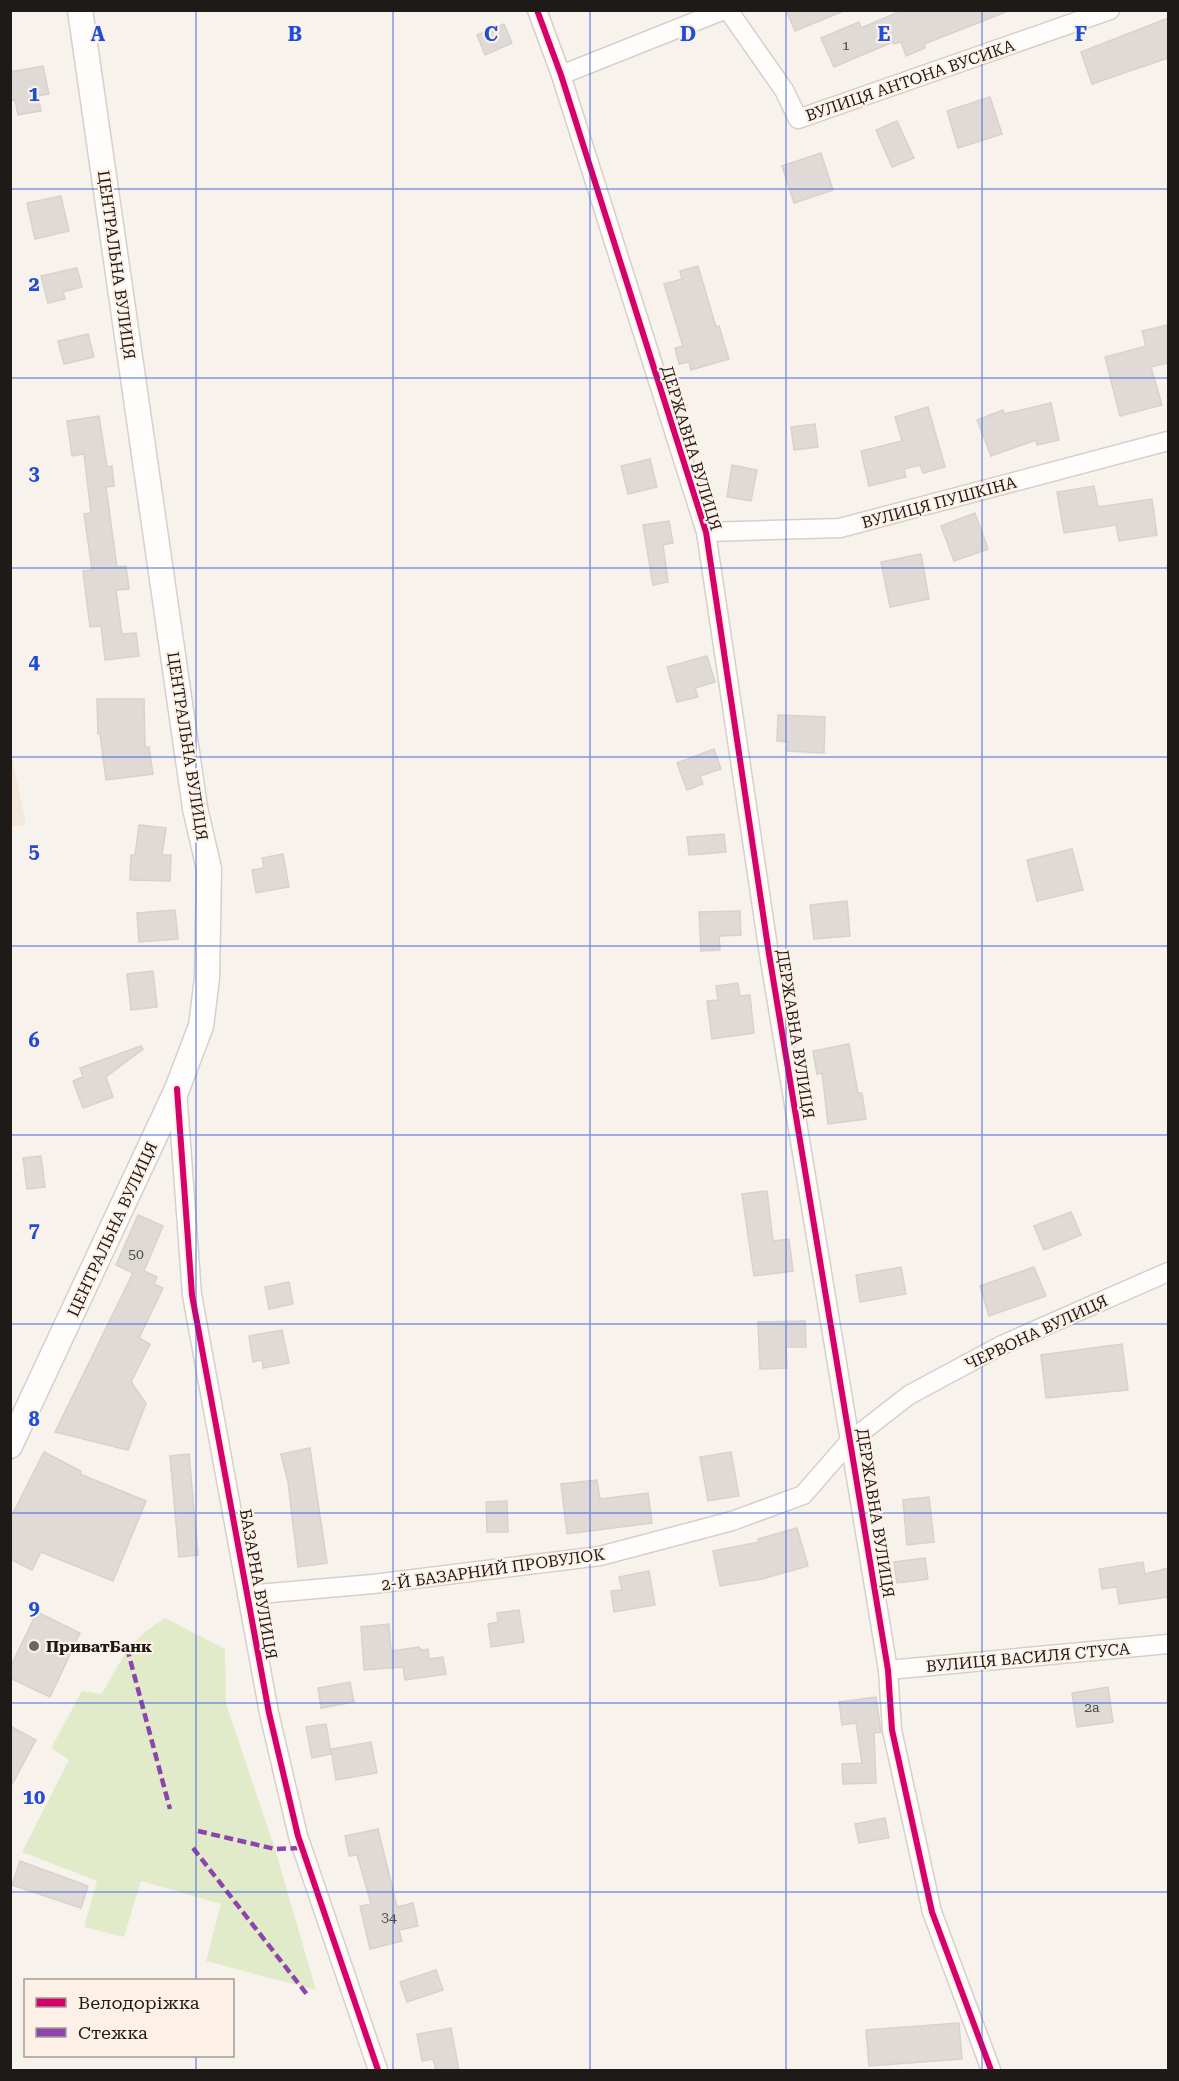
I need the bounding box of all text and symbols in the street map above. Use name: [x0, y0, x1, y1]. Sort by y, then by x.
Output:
text: A: [91, 22, 106, 46]
text: B: [288, 22, 302, 46]
text: C: [484, 22, 498, 46]
text: D: [680, 22, 696, 46]
text: E: [878, 22, 891, 46]
text: F: [1075, 22, 1087, 46]
street label: ВУЛИЦЯ АНТОНА ВУСИКА: [803, 35, 1018, 125]
house number: 1: [842, 37, 850, 53]
text: 1: [28, 82, 40, 106]
street label: ЦЕНТРАЛЬНА ВУЛИЦЯ: [94, 169, 139, 361]
text: 2: [28, 272, 40, 296]
street label: ДЕРЖАВНА ВУЛИЦЯ: [657, 363, 726, 533]
text: 3: [28, 461, 40, 485]
street label: ВУЛИЦЯ ПУШКІНА: [860, 472, 1019, 532]
text: 4: [28, 650, 40, 674]
street label: ЦЕНТРАЛЬНА ВУЛИЦЯ: [163, 650, 212, 842]
text: 5: [28, 839, 40, 863]
street label: ДЕРЖАВНА ВУЛИЦЯ: [773, 948, 818, 1120]
text: 6: [28, 1028, 40, 1052]
street label: ЦЕНТРАЛЬНА ВУЛИЦЯ: [64, 1139, 161, 1320]
text: 7: [28, 1218, 40, 1242]
house number: 50: [128, 1246, 144, 1262]
street label: ЧЕРВОНА ВУЛИЦЯ: [962, 1291, 1111, 1374]
text: 8: [28, 1407, 40, 1431]
street label: ДЕРЖАВНА ВУЛИЦЯ: [853, 1427, 898, 1599]
street label: БАЗАРНА ВУЛИЦЯ: [236, 1507, 281, 1661]
street label: 2-Й БАЗАРНИЙ ПРОВУЛОК: [380, 1544, 606, 1595]
text: 9: [28, 1596, 40, 1620]
place label: ПриватБанк: [46, 1637, 152, 1656]
marker: ПриватБанк: [27, 1639, 41, 1653]
street label: ВУЛИЦЯ ВАСИЛЯ СТУСА: [925, 1639, 1132, 1676]
house number: 2а: [1084, 1699, 1100, 1715]
text: 10: [23, 1785, 45, 1809]
house number: 34: [381, 1909, 397, 1925]
legend: [24, 1979, 234, 2057]
text: Велодоріжка: [78, 1992, 200, 2013]
text: Стежка: [78, 2022, 148, 2043]

